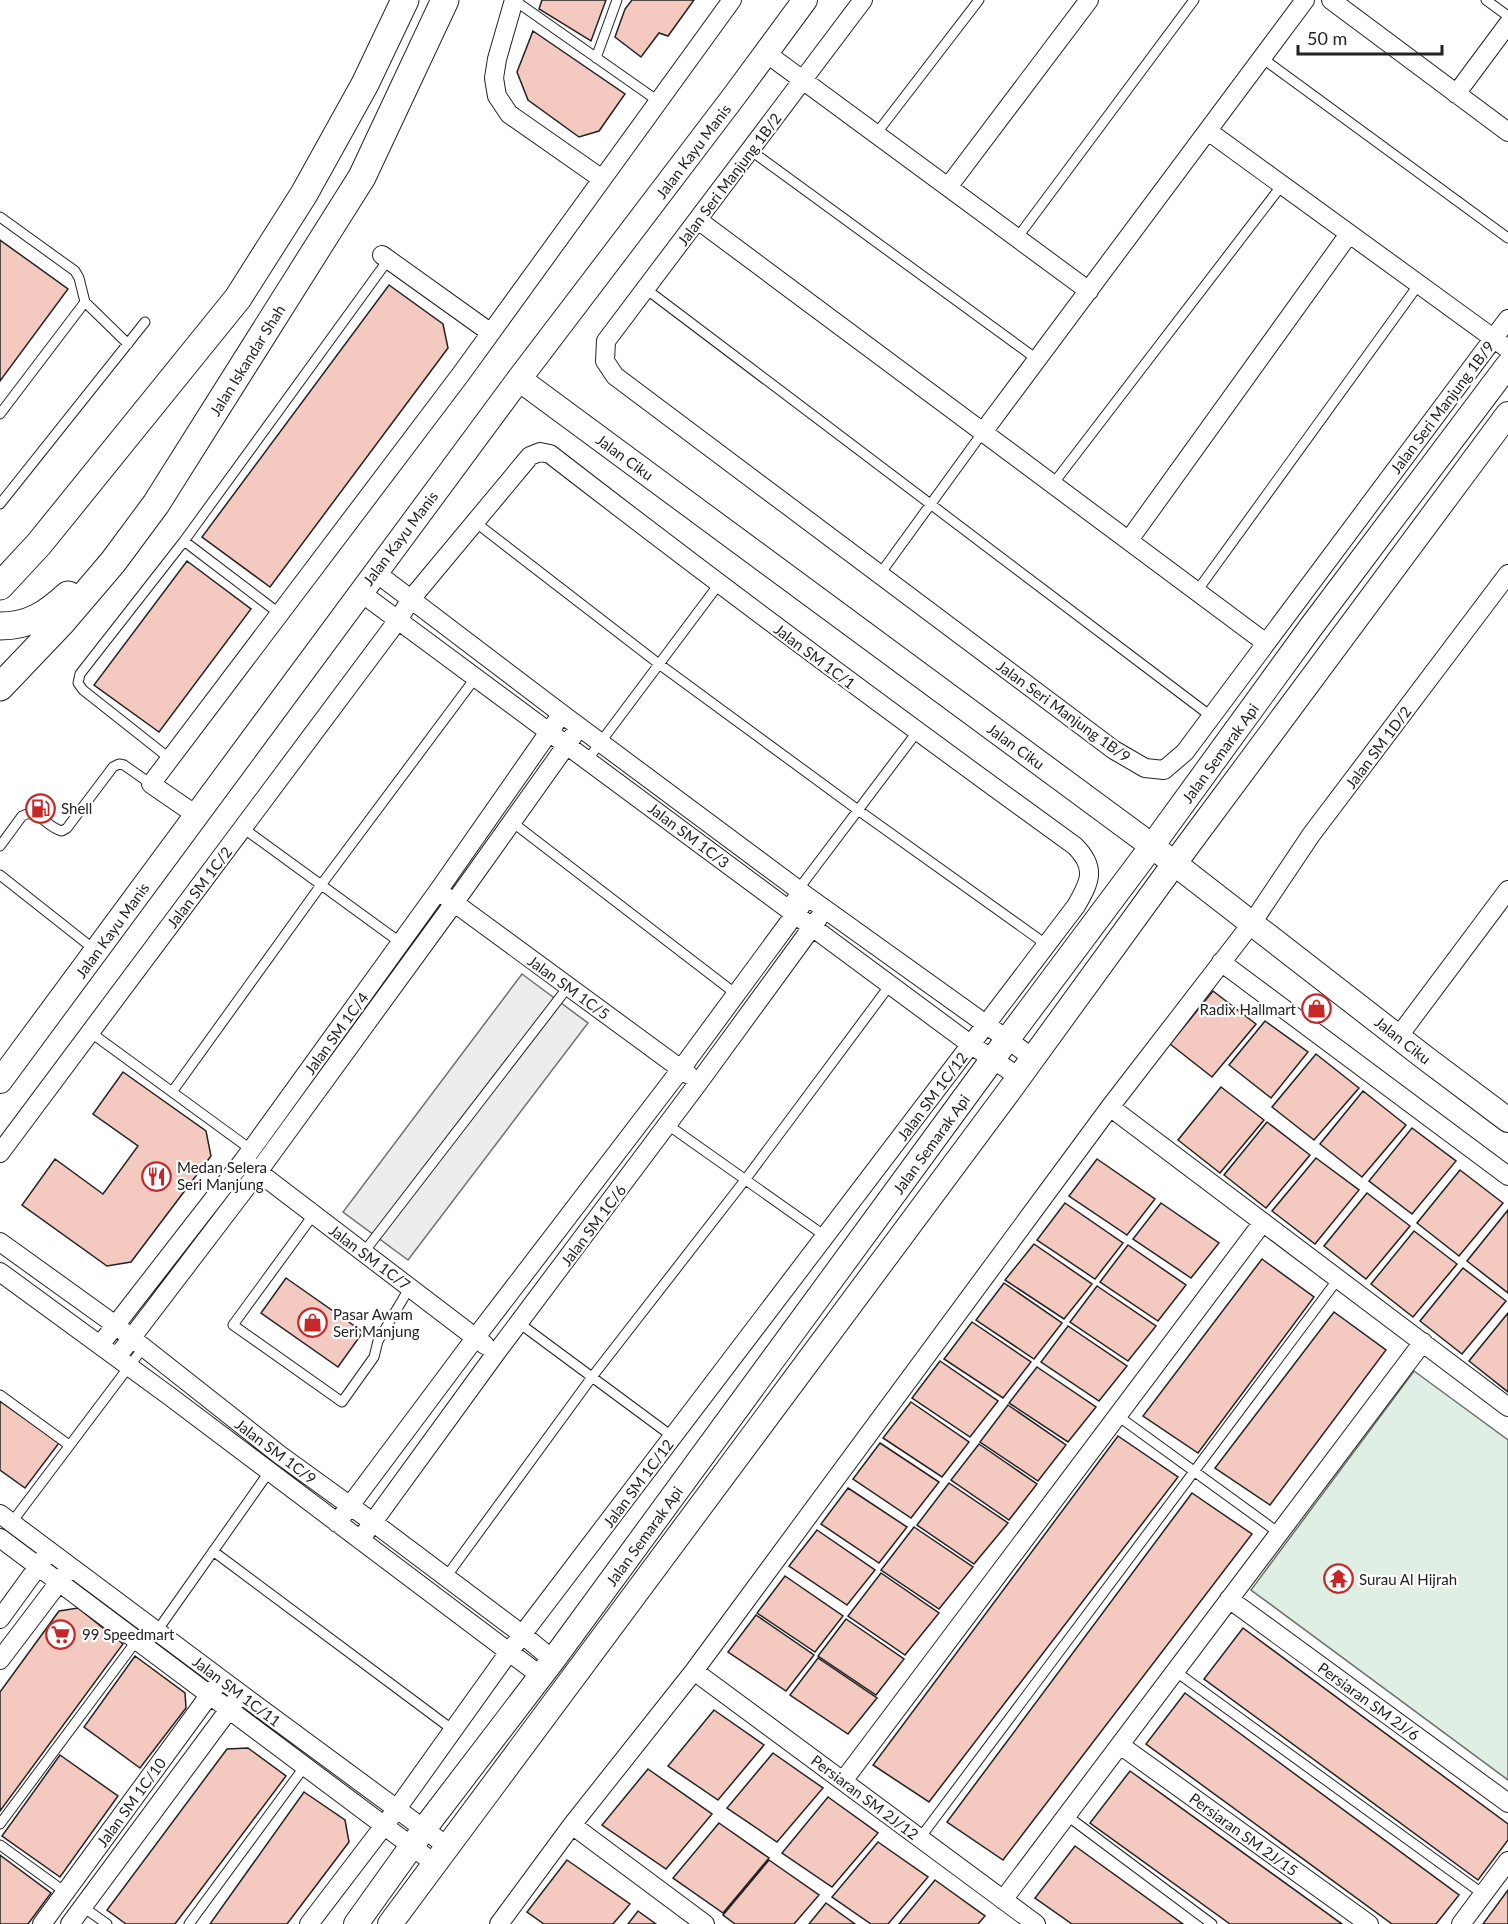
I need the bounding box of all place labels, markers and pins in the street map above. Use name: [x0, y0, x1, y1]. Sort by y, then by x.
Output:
fuel station icon: Shell: [24, 792, 56, 824]
place label: Shell: [61, 799, 92, 817]
shop icon: Radix Hallmart: [1301, 993, 1333, 1025]
place label: Radix Hallmart: [1200, 1000, 1297, 1018]
place label: Medan Selera Seri Manjung: [177, 1158, 267, 1193]
restaurant icon: Medan Selera Seri Manjung: [140, 1160, 172, 1192]
place label: Pasar Awam Seri Manjung: [333, 1305, 420, 1340]
shop icon: Pasar Awam Seri Manjung: [296, 1307, 328, 1339]
temple icon: Surau Al Hijrah: [1322, 1563, 1354, 1595]
place label: Surau Al Hijrah: [1359, 1570, 1457, 1588]
supermarket icon: 99 Speedmart: [45, 1618, 77, 1650]
place label: 99 Speedmart: [82, 1625, 175, 1643]

